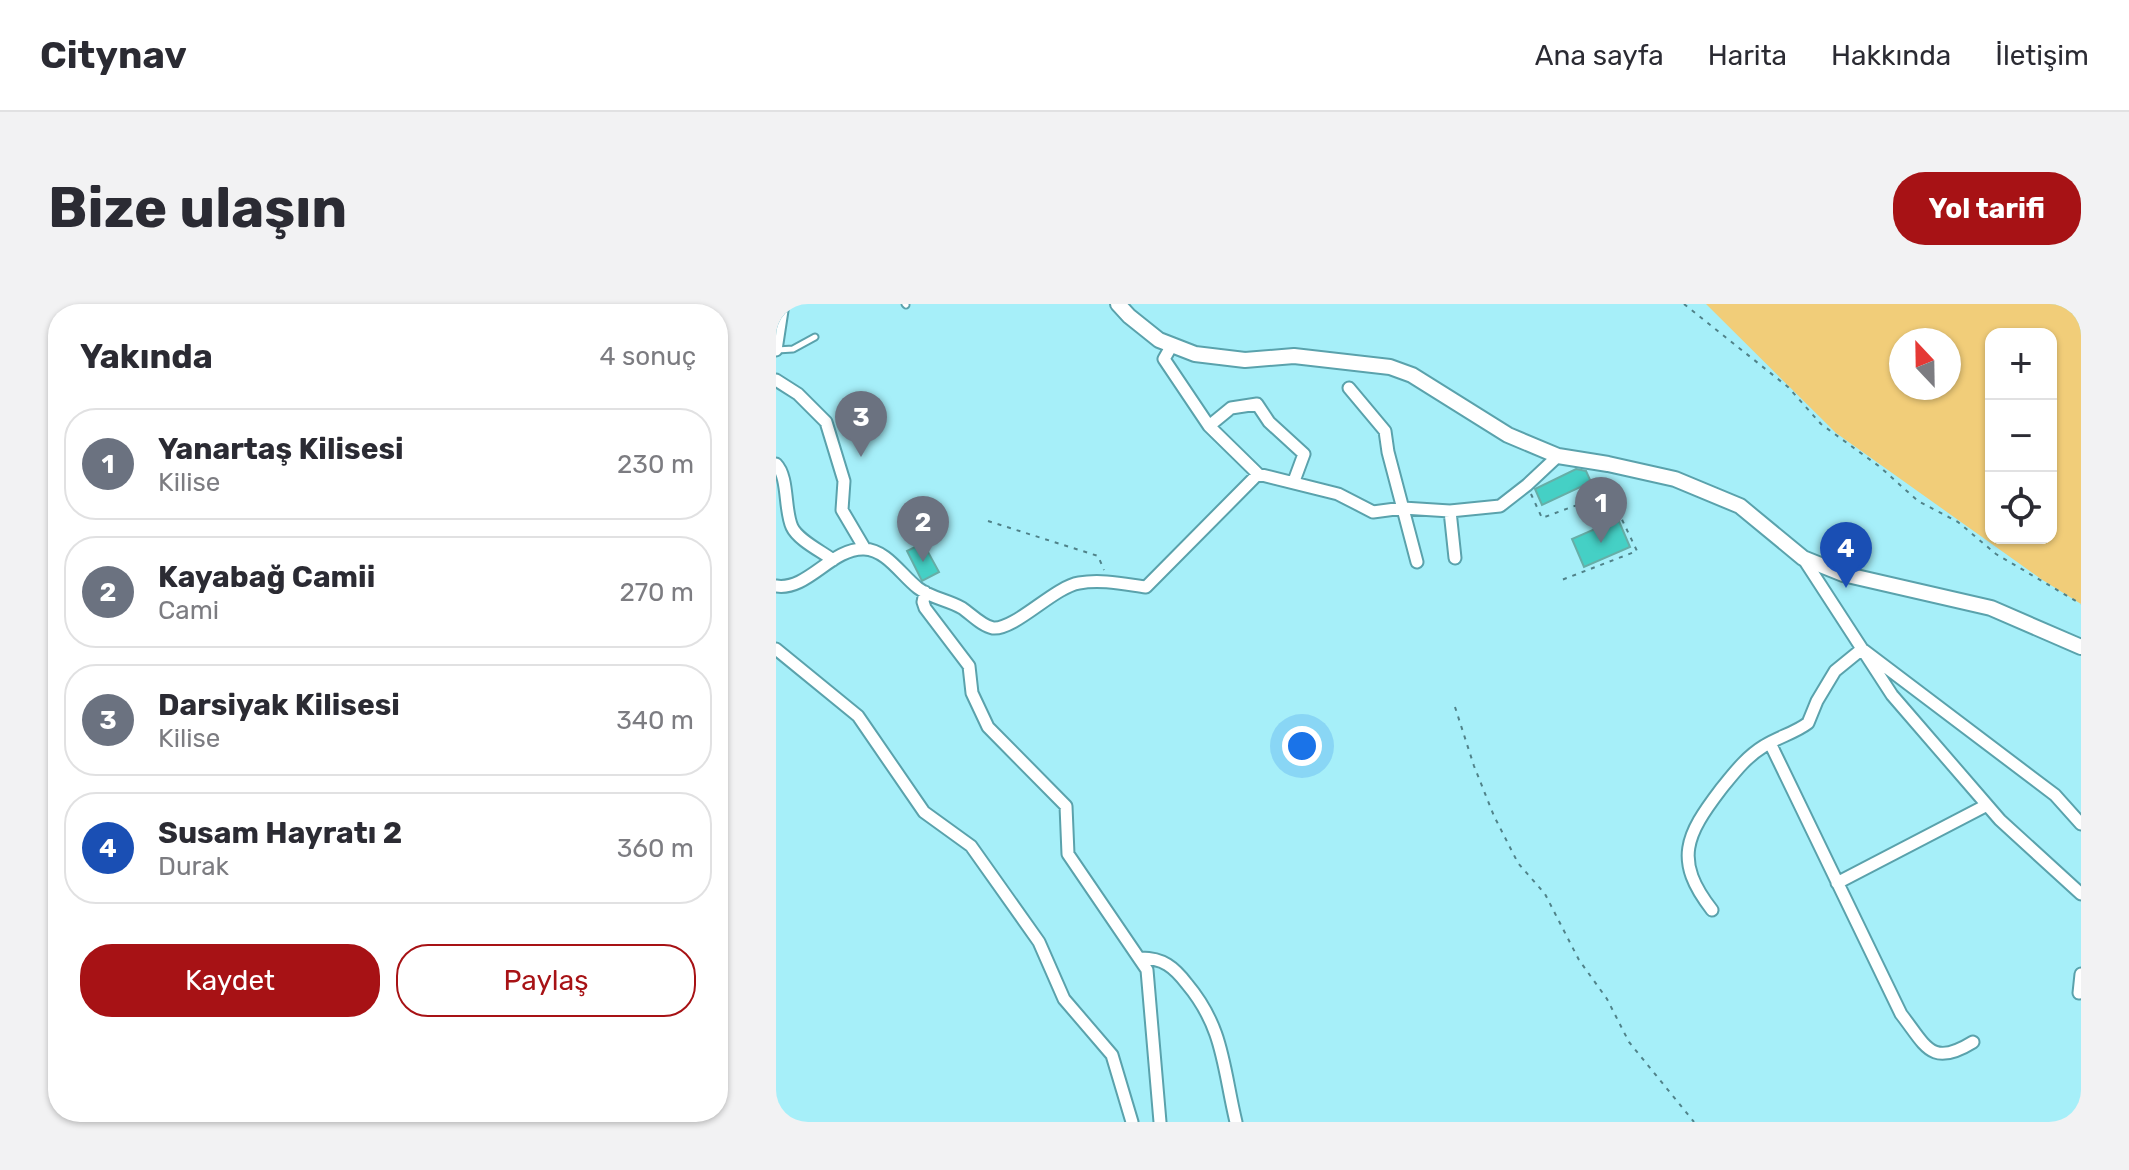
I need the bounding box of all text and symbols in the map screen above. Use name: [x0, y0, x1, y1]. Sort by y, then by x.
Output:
text: Citynav: [40, 32, 187, 78]
text: Ana sayfa: [1535, 39, 1664, 72]
text: Harita: [1708, 39, 1787, 72]
text: Hakkında: [1831, 39, 1951, 72]
text: İletişim: [1995, 39, 2089, 72]
button: Yol tarifi: [1893, 172, 2081, 245]
text: Bize ulaşın: [48, 175, 347, 241]
north arrow: [1889, 328, 1961, 400]
map controls: [1985, 328, 2057, 544]
button: +: [1985, 328, 2057, 400]
text: Yakında: [80, 336, 213, 377]
text: 4 sonuç: [600, 341, 696, 372]
pin: 3: [835, 391, 887, 457]
button: −: [1985, 400, 2057, 472]
text: Yanartaş Kilisesi: [158, 431, 404, 467]
text: 1: [102, 449, 114, 480]
text: 230 m: [617, 449, 694, 480]
text: Kilise: [158, 467, 220, 498]
button: locate: [1985, 472, 2057, 544]
pin: 1: [1575, 477, 1627, 543]
pin: 2: [897, 496, 949, 562]
pin: 4: [1820, 522, 1872, 588]
text: Kayabağ Camii: [158, 559, 375, 595]
text: 2: [100, 577, 116, 608]
text: 270 m: [619, 577, 694, 608]
text: Cami: [158, 595, 219, 626]
text: Darsiyak Kilisesi: [158, 687, 400, 723]
text: 3: [99, 705, 117, 736]
text: 340 m: [616, 705, 694, 736]
text: Kilise: [158, 723, 220, 754]
your location: [1282, 726, 1322, 766]
text: Susam Hayratı 2: [158, 815, 402, 851]
text: 4: [99, 833, 117, 864]
text: 360 m: [617, 833, 694, 864]
text: Durak: [158, 851, 229, 882]
button: Kaydet: [80, 944, 380, 1017]
button: Paylaş: [396, 944, 696, 1017]

